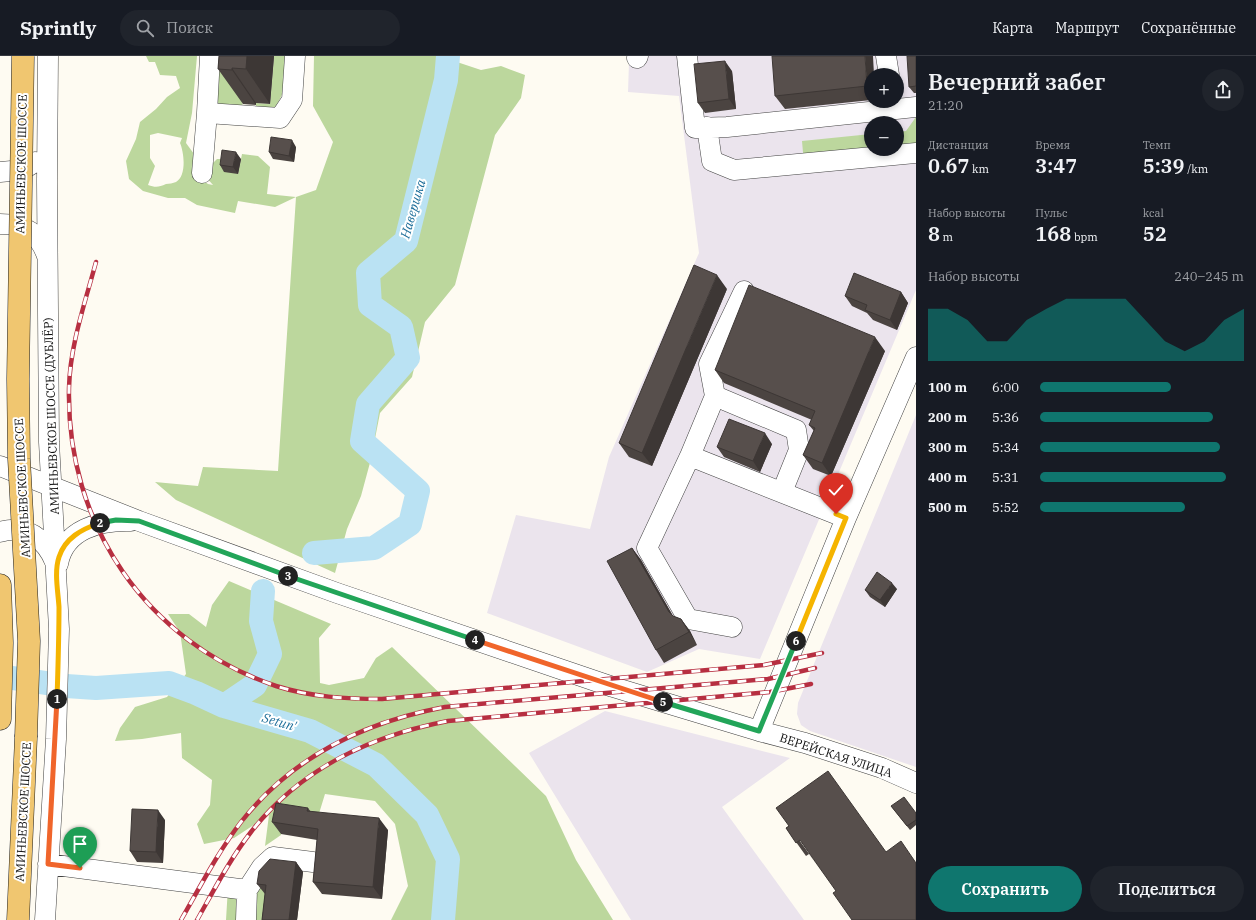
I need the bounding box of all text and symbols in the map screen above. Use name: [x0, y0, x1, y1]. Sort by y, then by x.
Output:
search box: [120, 10, 400, 46]
text: Sprintly: [20, 16, 96, 40]
icon: search: [134, 17, 156, 39]
text: Поиск: [166, 18, 213, 37]
text: Карта: [992, 19, 1033, 37]
text: Маршрут: [1055, 19, 1119, 37]
text: Сохранённые: [1141, 19, 1236, 37]
text: Вечерний забег: [928, 67, 1105, 96]
map controls: [864, 68, 904, 156]
button: +: [864, 68, 904, 108]
button: share: [1202, 69, 1244, 111]
street label: АМИНЬЕВСКОЕ ШОССЕ: [12, 94, 30, 234]
text: 21:20: [928, 97, 963, 114]
button: −: [864, 116, 904, 156]
text: Дистанция: [928, 138, 989, 152]
text: Время: [1035, 138, 1070, 152]
text: Темп: [1143, 138, 1171, 152]
text: 0.67: [928, 152, 970, 179]
text: 3:47: [1035, 152, 1077, 179]
text: 5:39: [1143, 152, 1185, 179]
text: km: [970, 162, 989, 176]
text: /km: [1185, 162, 1208, 176]
water label: Навершка: [396, 178, 429, 241]
text: Набор высоты: [928, 206, 1006, 220]
text: Пульс: [1035, 206, 1068, 220]
text: kcal: [1143, 206, 1164, 220]
text: 8: [928, 220, 940, 247]
text: 168: [1035, 220, 1071, 247]
text: 52: [1143, 220, 1167, 247]
text: m: [940, 230, 953, 244]
text: bpm: [1071, 230, 1098, 244]
text: Набор высоты: [928, 268, 1020, 285]
text: 240–245 m: [1174, 268, 1244, 285]
street label: АМИНЬЕВСКОЕ ШОССЕ (ДУБЛЁР): [40, 317, 62, 515]
text: 100 m: [928, 379, 967, 396]
text: 6:00: [992, 379, 1019, 396]
text: 200 m: [928, 409, 967, 426]
text: 5:36: [992, 409, 1019, 426]
street label: АМИНЬЕВСКОЕ ШОССЕ: [11, 418, 33, 558]
text: 300 m: [928, 439, 967, 456]
text: 5:34: [992, 439, 1019, 456]
text: 400 m: [928, 469, 967, 486]
text: 5:31: [992, 469, 1019, 486]
pin: [819, 473, 853, 514]
icon: check: [825, 479, 847, 501]
text: 500 m: [928, 499, 967, 516]
text: 5:52: [992, 499, 1019, 516]
pin: 2: [90, 513, 110, 533]
text: 2: [97, 516, 103, 530]
pin: 3: [278, 566, 298, 586]
text: 3: [285, 569, 291, 583]
pin: 4: [465, 630, 485, 650]
pin: 6: [786, 631, 806, 651]
text: 4: [472, 633, 478, 647]
text: 6: [793, 634, 799, 648]
pin: 1: [47, 689, 67, 709]
text: 1: [54, 692, 60, 706]
pin: 5: [653, 692, 673, 712]
text: 5: [660, 695, 666, 709]
water label: Setun': [259, 709, 299, 735]
street label: ВЕРЕЙСКАЯ УЛИЦА: [778, 730, 895, 781]
street label: АМИНЬЕВСКОЕ ШОССЕ: [12, 742, 34, 882]
pin: [63, 827, 97, 868]
icon: arrive: [69, 833, 91, 855]
button: Сохранить: [928, 866, 1082, 912]
button: Поделиться: [1090, 866, 1244, 912]

